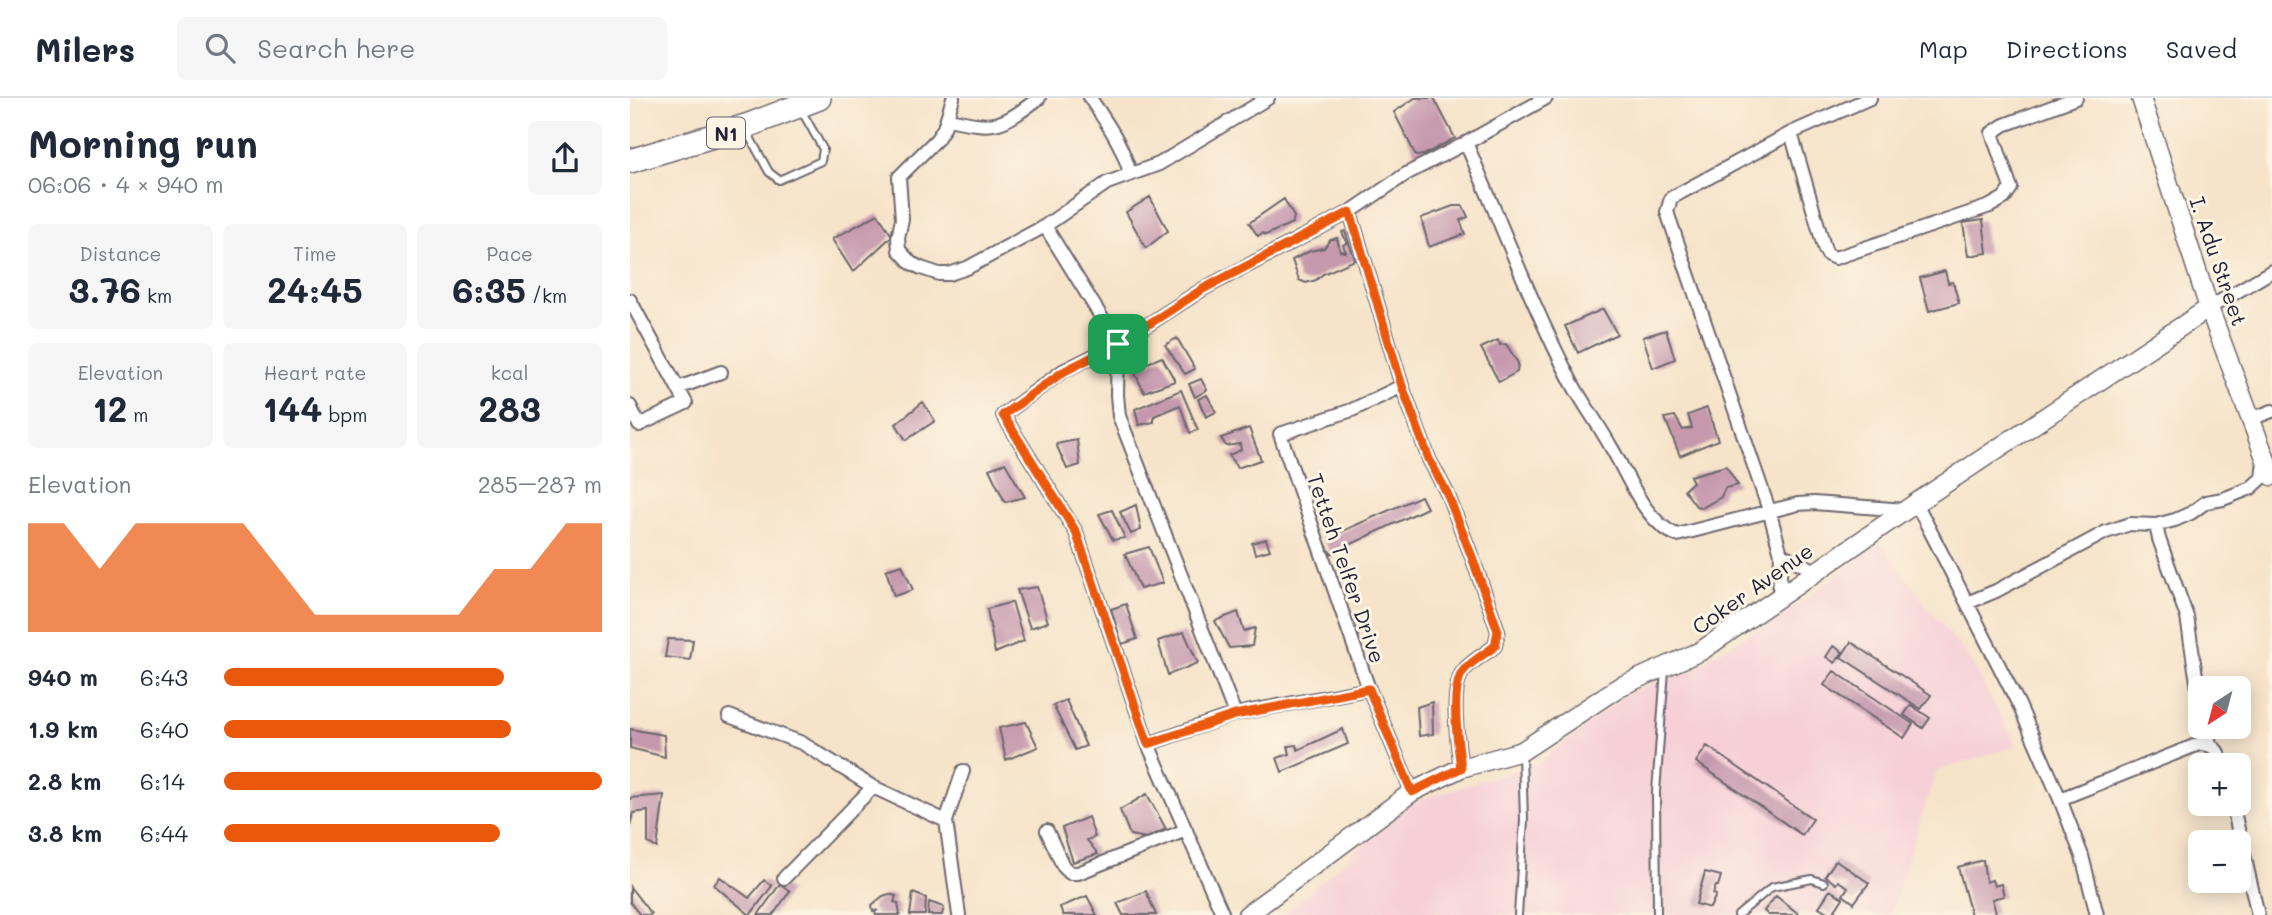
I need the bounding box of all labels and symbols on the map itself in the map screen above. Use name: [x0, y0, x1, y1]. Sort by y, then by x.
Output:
road number: N1: [707, 118, 745, 148]
street label: I. Adu Street: [2184, 193, 2254, 329]
pin: [1088, 314, 1148, 374]
street label: Tetteh Telfer Drive: [1302, 470, 1392, 666]
street label: Coker Avenue: [1686, 536, 1818, 640]
north arrow: [2188, 676, 2250, 738]

